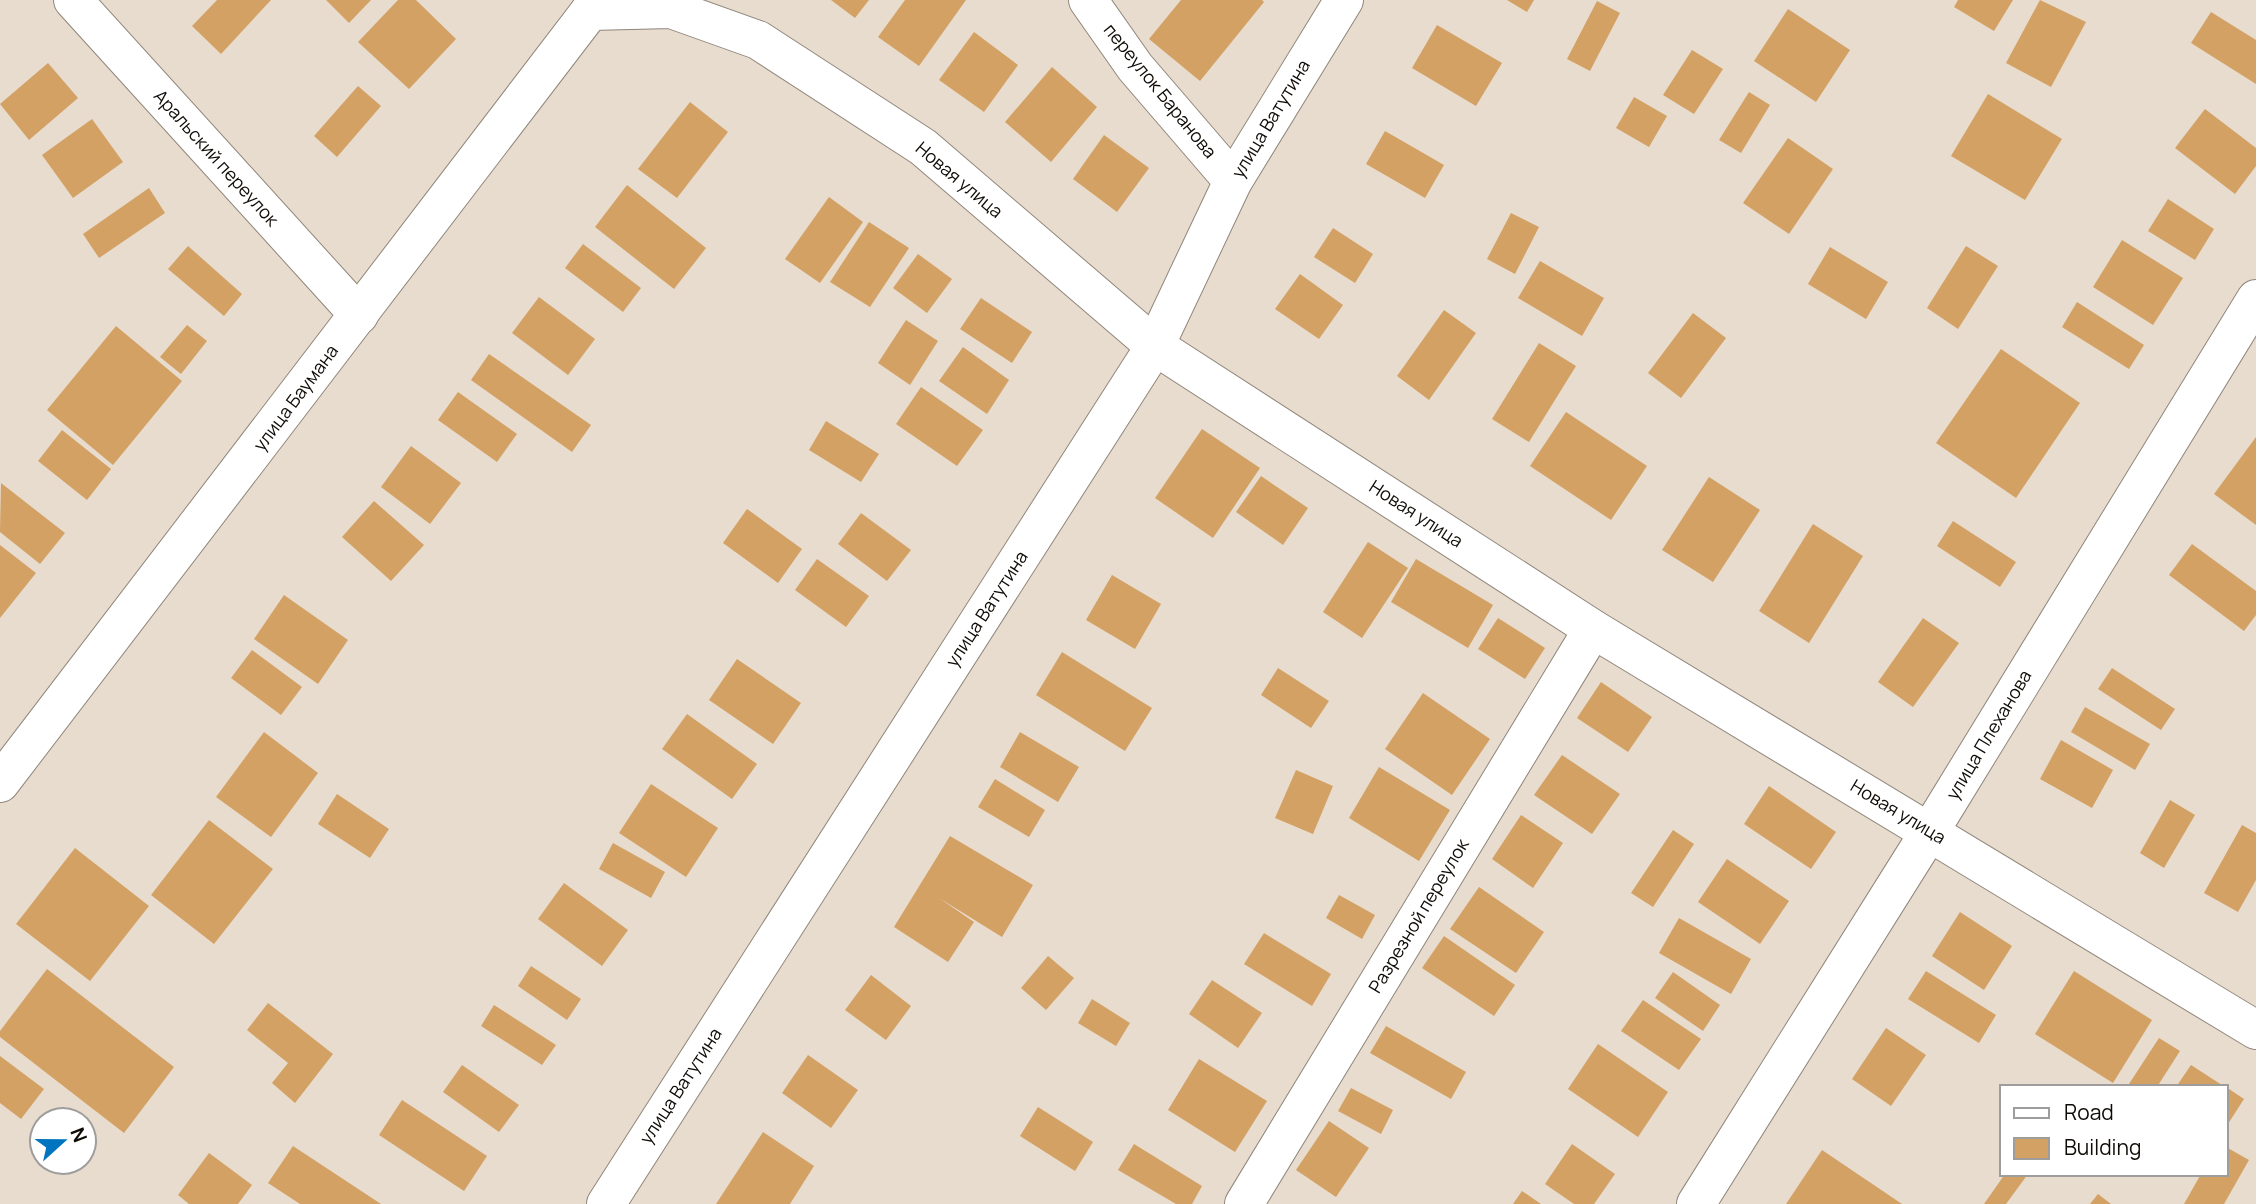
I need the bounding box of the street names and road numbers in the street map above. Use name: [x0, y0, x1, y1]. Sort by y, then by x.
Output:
street label: переулок Баранова: [1099, 18, 1223, 163]
street label: улица Ватутина: [1225, 55, 1315, 182]
street label: Аральский переулок: [149, 84, 285, 231]
street label: Новая улица: [911, 136, 1008, 223]
street label: улица Баумана: [247, 339, 343, 455]
street label: Новая улица: [1365, 474, 1468, 552]
street label: улица Ватутина: [940, 546, 1033, 671]
street label: улица Плеханова: [1940, 665, 2036, 804]
street label: Новая улица: [1846, 773, 1951, 849]
street label: Разрезной переулок: [1363, 833, 1474, 997]
street label: улица Ватутина: [634, 1023, 727, 1148]

